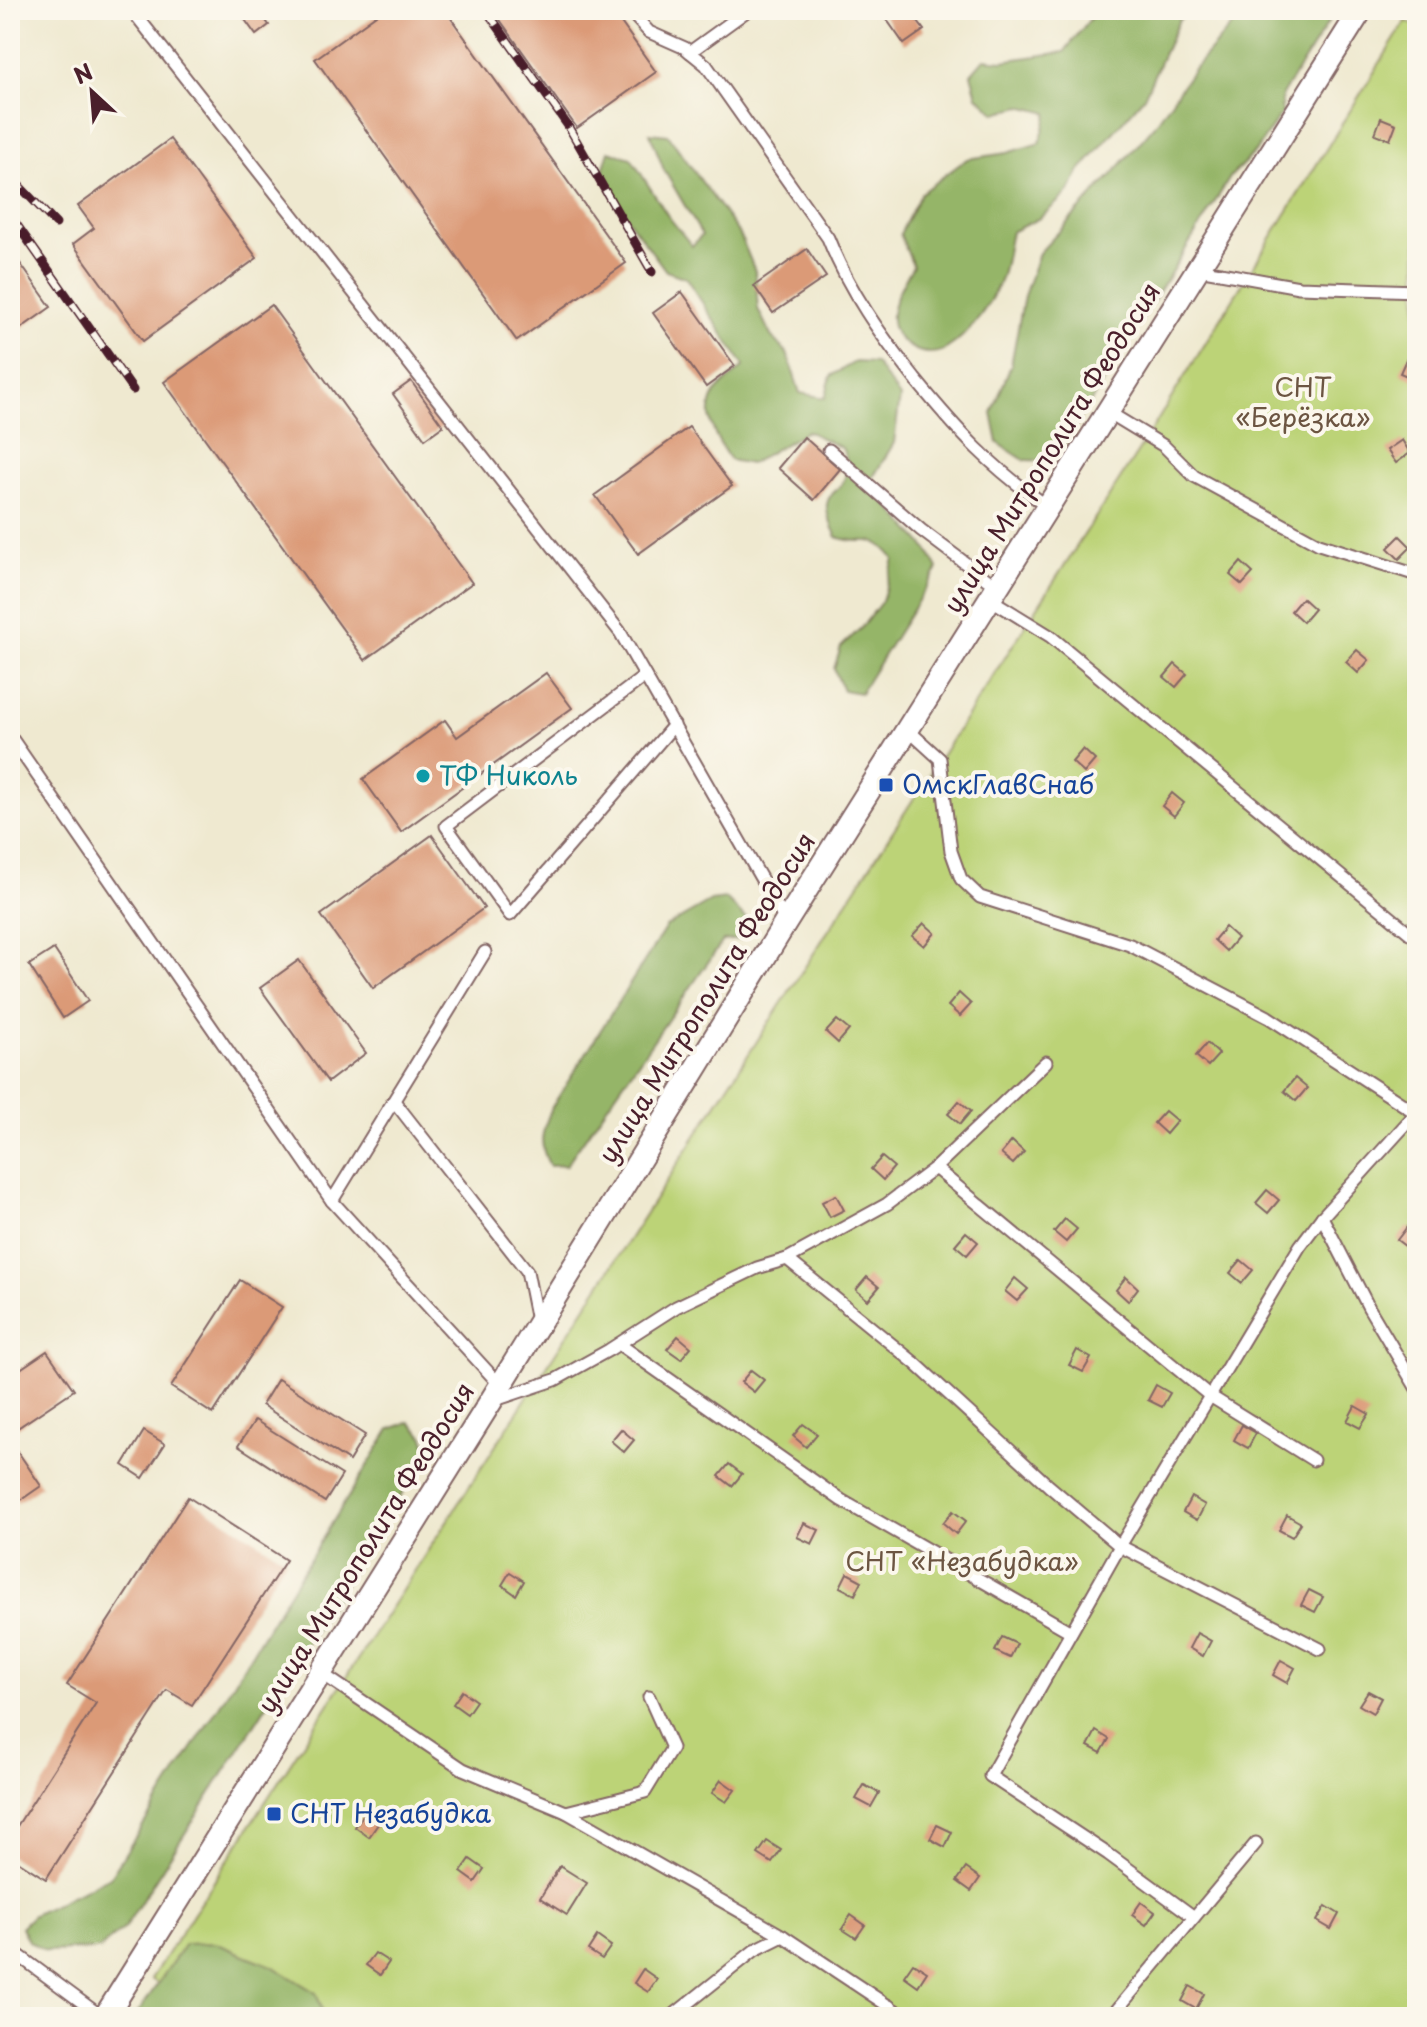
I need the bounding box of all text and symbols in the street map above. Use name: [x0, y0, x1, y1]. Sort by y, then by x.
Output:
north arrow: [52, 52, 132, 132]
text: N: [68, 54, 98, 91]
street label: улица Митрополита Феодосия: [932, 274, 1169, 620]
park label: СНТ «Берёзка»: [1236, 367, 1370, 436]
place label: ТФ Николь: [439, 755, 578, 794]
place label: ОмскГлавСнаб: [902, 764, 1094, 803]
marker: ТФ Николь: [414, 767, 432, 785]
marker: ОмскГлавСнаб: [877, 776, 895, 794]
street label: улица Митрополита Феодосия: [587, 824, 824, 1170]
street label: улица Митрополита Феодосия: [246, 1374, 483, 1720]
park label: СНТ «Незабудка»: [845, 1541, 1079, 1580]
place label: СНТ Незабудка: [290, 1793, 492, 1832]
marker: СНТ Незабудка: [265, 1805, 283, 1823]

